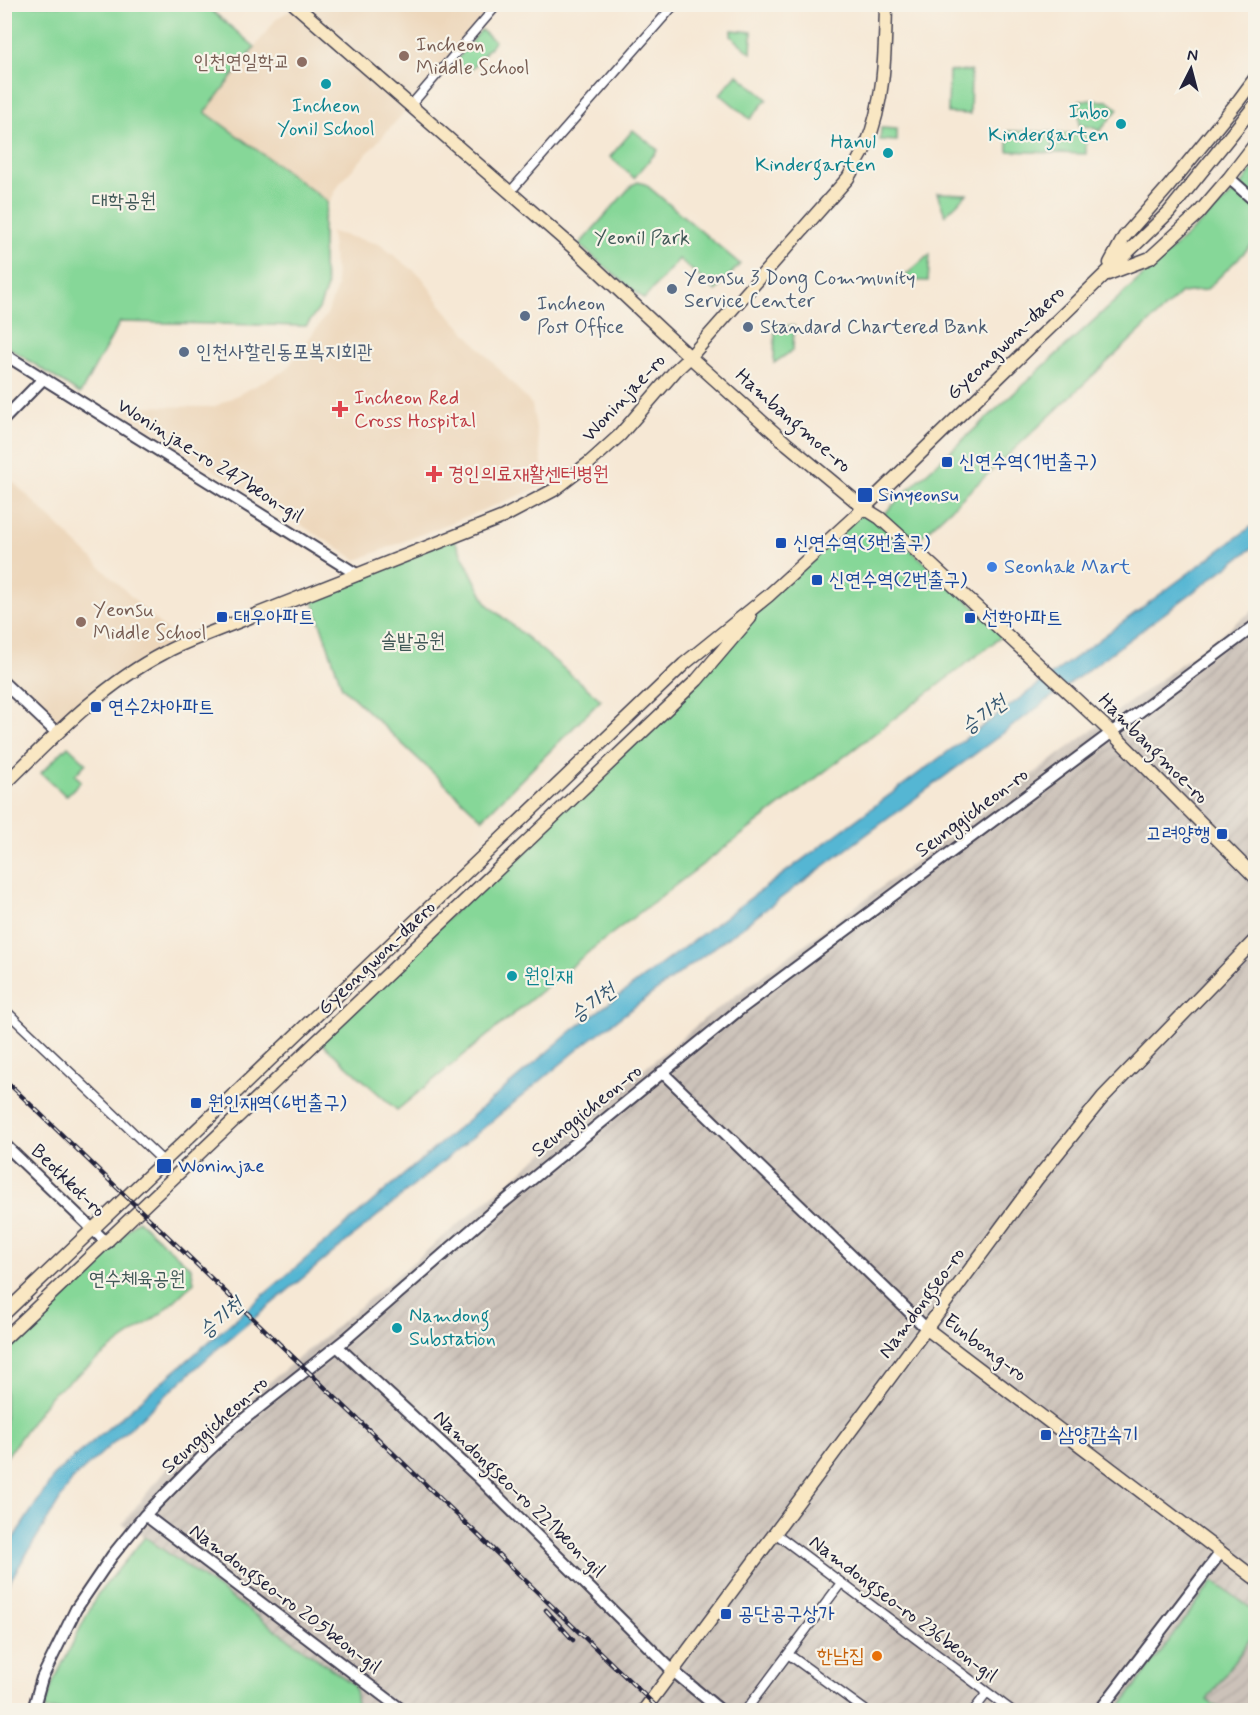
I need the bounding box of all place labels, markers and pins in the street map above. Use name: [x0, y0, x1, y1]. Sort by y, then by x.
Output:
place label: Incheon Middle School: [416, 32, 529, 82]
place label: 인천연일학교: [193, 49, 290, 76]
marker: Incheon Middle School: [397, 49, 411, 63]
marker: 인천연일학교: [295, 55, 309, 69]
marker: Incheon Yonil School: [319, 77, 333, 91]
place label: Incheon Yonil School: [277, 93, 375, 143]
place label: Inbo Kindergarten: [988, 99, 1109, 151]
marker: Inbo Kindergarten: [1114, 117, 1128, 131]
place label: Hanul Kindergarten: [755, 129, 876, 181]
marker: Hanul Kindergarten: [881, 146, 895, 160]
place label: Yeonsu 3 Dong Community Service Center: [684, 265, 915, 315]
marker: Yeonsu 3 Dong Community Service Center: [665, 282, 679, 296]
place label: Incheon Post Office: [537, 291, 624, 341]
marker: Incheon Post Office: [518, 309, 532, 323]
place label: Standard Chartered Bank: [760, 314, 988, 341]
marker: Standard Chartered Bank: [741, 320, 755, 334]
place label: 인천사할린동포복지회관: [196, 339, 373, 366]
marker: 인천사할린동포복지회관: [177, 345, 191, 359]
place label: Incheon Red Cross Hospital: [354, 385, 476, 435]
marker: Incheon Red Cross Hospital: [331, 400, 349, 418]
place label: 신연수역(1번출구): [959, 449, 1096, 476]
marker: 신연수역(1번출구): [940, 455, 954, 469]
place label: 경인의료재활센터병원: [448, 461, 609, 488]
marker: 경인의료재활센터병원: [425, 465, 443, 483]
place label: Sinyeonsu: [878, 482, 958, 509]
marker: Sinyeonsu: [856, 486, 874, 504]
place label: 신연수역(3번출구): [793, 530, 930, 557]
marker: 신연수역(3번출구): [774, 536, 788, 550]
place label: Seonhak Mart: [1004, 554, 1131, 581]
marker: Seonhak Mart: [985, 560, 999, 574]
place label: 신연수역(2번출구): [829, 567, 967, 594]
marker: 신연수역(2번출구): [810, 573, 824, 587]
place label: Yeonsu Middle School: [93, 597, 206, 647]
place label: 대우아파트: [234, 604, 314, 631]
place label: 선학아파트: [982, 605, 1062, 632]
marker: 대우아파트: [215, 610, 229, 624]
marker: 선학아파트: [963, 611, 977, 625]
marker: Yeonsu Middle School: [74, 615, 88, 629]
place label: 연수2차아파트: [108, 694, 214, 721]
marker: 연수2차아파트: [89, 700, 103, 714]
place label: 고려양행: [1146, 821, 1210, 848]
marker: 고려양행: [1215, 827, 1229, 841]
place label: 원인재: [524, 963, 572, 990]
marker: 원인재: [505, 969, 519, 983]
place label: 원인재역(6번출구): [208, 1090, 347, 1117]
marker: 원인재역(6번출구): [189, 1096, 203, 1110]
place label: Woninjae: [178, 1153, 265, 1180]
marker: Woninjae: [155, 1157, 173, 1175]
place label: Namdong Substation: [409, 1303, 496, 1353]
marker: Namdong Substation: [390, 1321, 404, 1335]
place label: 삼양감속기: [1058, 1422, 1138, 1449]
marker: 삼양감속기: [1039, 1428, 1053, 1442]
place label: 공단공구상가: [738, 1601, 835, 1628]
marker: 공단공구상가: [719, 1607, 733, 1621]
place label: 한남집: [817, 1643, 865, 1670]
marker: 한남집: [870, 1649, 884, 1663]

